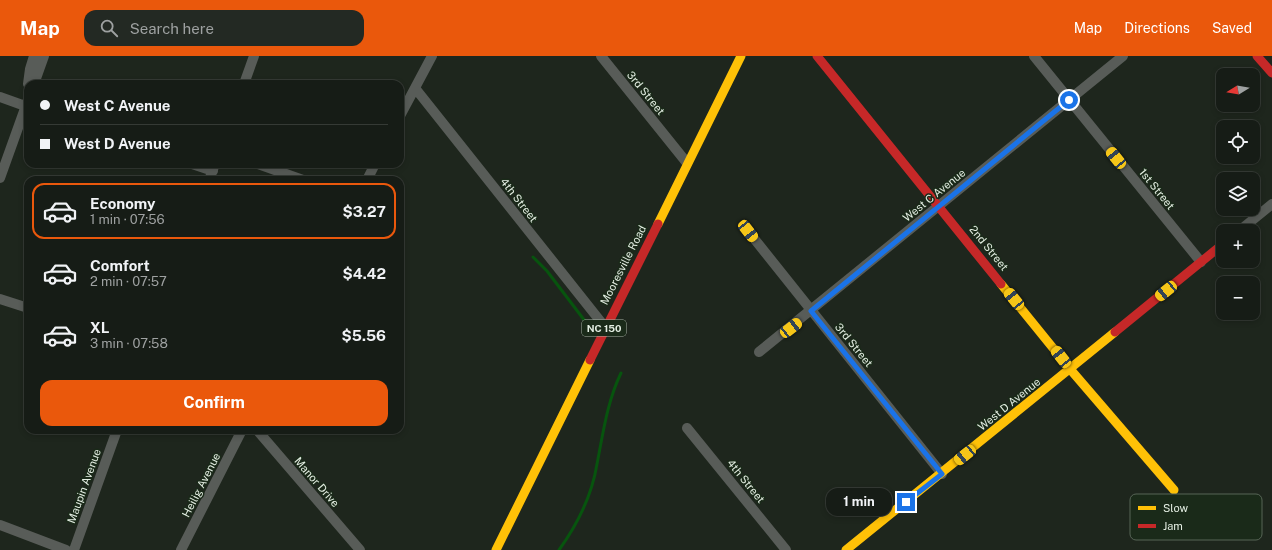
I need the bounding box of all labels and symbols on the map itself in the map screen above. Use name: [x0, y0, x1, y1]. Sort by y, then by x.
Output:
north arrow: [1216, 68, 1260, 112]
street label: 3rd Street: [625, 69, 667, 117]
route start: [1060, 91, 1078, 109]
car: [1104, 145, 1128, 171]
street label: West C Avenue: [900, 166, 968, 224]
street label: 1st Street: [1137, 166, 1177, 212]
street label: 4th Street: [498, 176, 540, 224]
car: [736, 218, 760, 244]
street label: Mooresville Road: [598, 223, 648, 307]
street label: 2nd Street: [967, 223, 1011, 273]
car: [1153, 279, 1179, 303]
car: [1002, 286, 1026, 312]
car: [778, 316, 804, 340]
road number: NC 150: [582, 320, 626, 336]
street label: 3rd Street: [833, 321, 875, 369]
car: [1049, 344, 1073, 370]
street label: West D Avenue: [975, 375, 1043, 433]
car: [952, 443, 978, 467]
street label: Maupin Avenue: [65, 447, 103, 525]
street label: Heilig Avenue: [180, 451, 222, 519]
street label: Manor Drive: [292, 455, 342, 509]
street label: 4th Street: [725, 457, 767, 505]
callout: 1 min: [826, 488, 892, 516]
route end: [897, 493, 915, 511]
legend: [1130, 494, 1262, 540]
text: Slow: [1163, 502, 1189, 514]
text: Jam: [1163, 520, 1183, 532]

